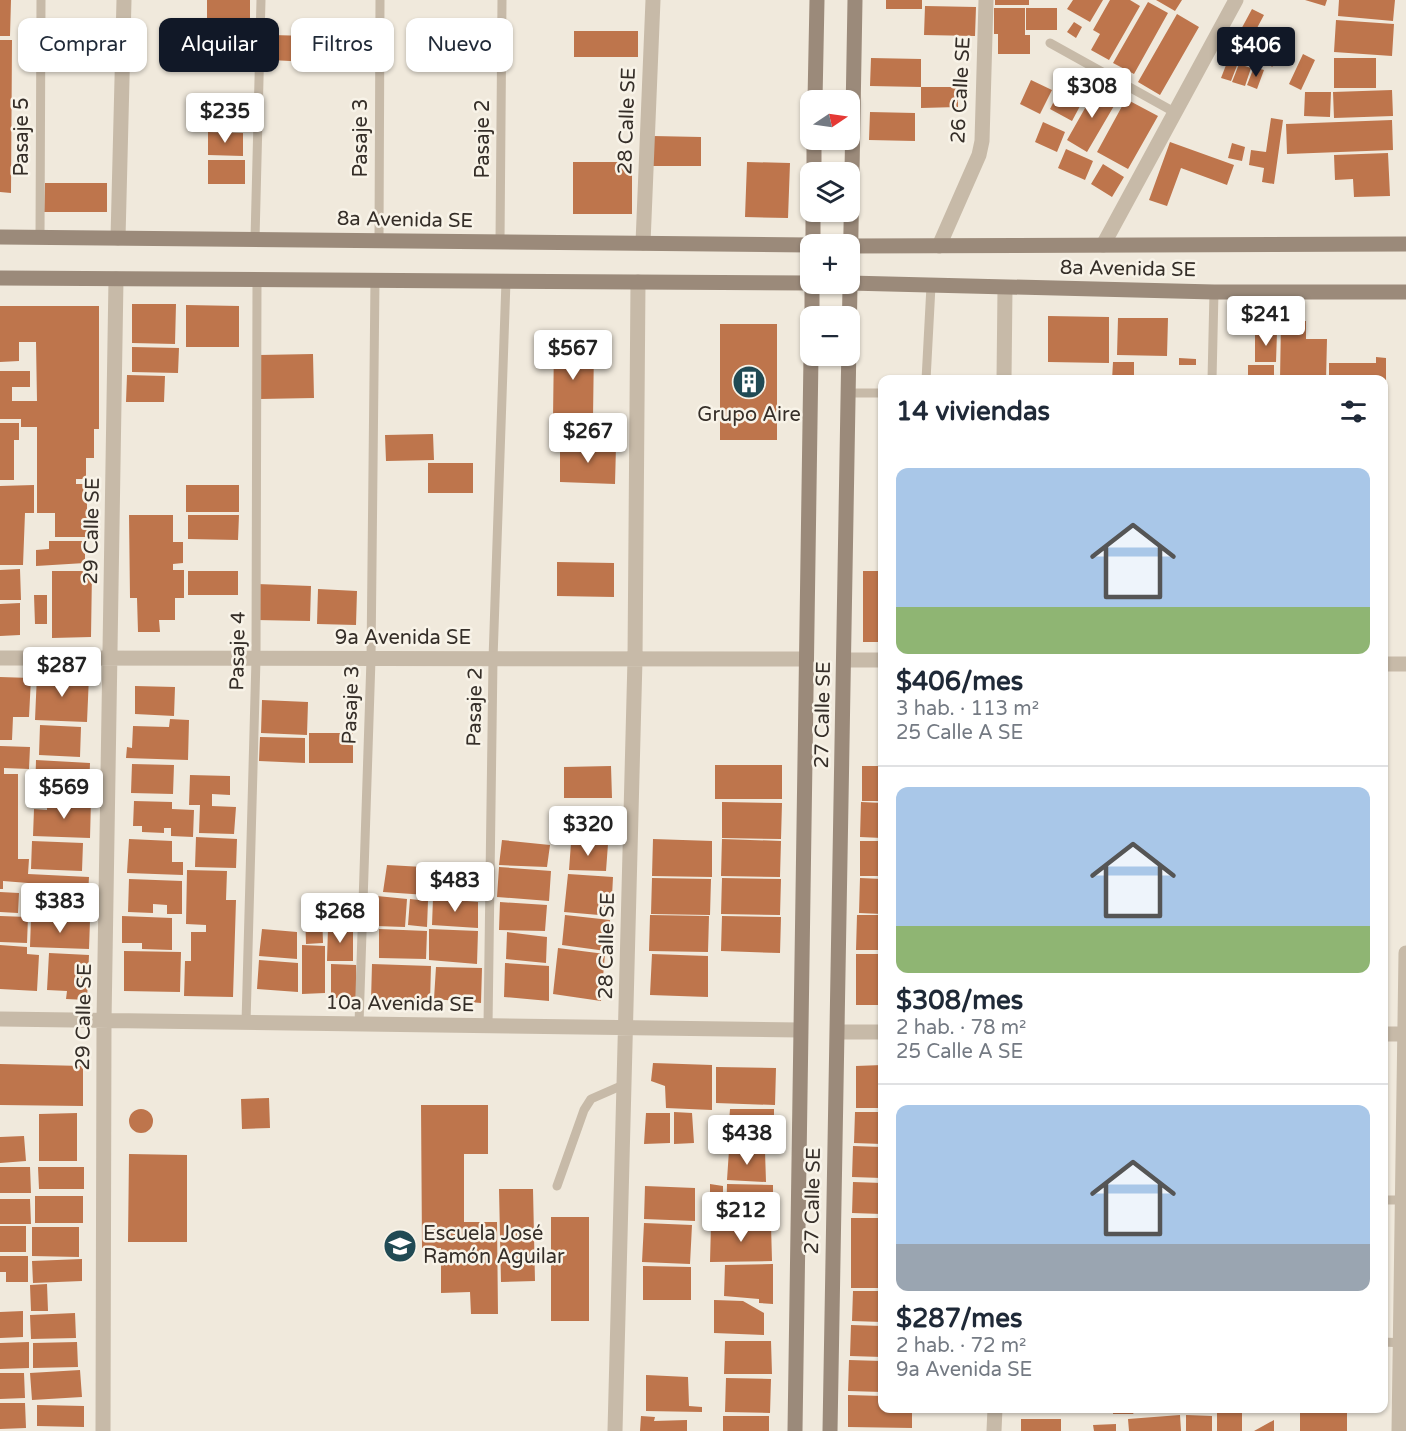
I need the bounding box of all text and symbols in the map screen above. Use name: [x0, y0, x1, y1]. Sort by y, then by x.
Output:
chip: Comprar: [18, 18, 147, 72]
chip: Alquilar: [159, 18, 279, 72]
chip: Filtros: [291, 18, 394, 72]
chip: Nuevo: [406, 18, 513, 72]
pin: $406: [1220, 27, 1292, 78]
text: $406: [1231, 34, 1281, 58]
street label: 26 Calle SE: [946, 36, 976, 144]
street label: 28 Calle SE: [613, 67, 641, 175]
pin: $308: [1056, 68, 1128, 119]
text: $308: [1067, 75, 1117, 99]
north arrow: [800, 90, 860, 150]
map controls: [800, 90, 860, 366]
pin: $235: [189, 93, 261, 144]
street label: Pasaje 5: [10, 97, 34, 177]
street label: Pasaje 3: [349, 98, 373, 178]
street label: Pasaje 2: [471, 99, 495, 179]
text: $235: [200, 100, 250, 124]
button: layers: [800, 162, 860, 222]
street label: 8a Avenida SE: [337, 207, 473, 233]
button: +: [800, 234, 860, 294]
street label: 8a Avenida SE: [1060, 256, 1196, 282]
pin: $241: [1230, 296, 1302, 347]
text: $241: [1241, 303, 1291, 327]
button: −: [800, 306, 860, 366]
pin: $567: [537, 330, 609, 381]
text: $567: [548, 337, 598, 361]
building icon: Grupo Aire: [731, 364, 767, 400]
icon: filters: [1337, 395, 1370, 428]
text: 14 viviendas: [896, 396, 1050, 427]
place label: Grupo Aire: [697, 403, 801, 427]
pin: $267: [552, 413, 624, 464]
text: $267: [563, 420, 613, 444]
street label: 29 Calle SE: [79, 477, 105, 585]
icon: home: [1079, 507, 1187, 615]
street label: Pasaje 4: [225, 611, 251, 691]
street label: 9a Avenida SE: [335, 626, 471, 650]
pin: $287: [26, 647, 98, 698]
text: $287: [37, 654, 87, 678]
street label: 27 Calle SE: [810, 661, 836, 769]
street label: Pasaje 3: [338, 665, 364, 745]
text: $406/mes: [896, 666, 1023, 697]
street label: Pasaje 2: [462, 667, 488, 747]
text: 3 hab. · 113 m²: [896, 697, 1039, 721]
text: 25 Calle A SE: [896, 721, 1023, 745]
pin: $569: [28, 769, 100, 820]
text: $569: [39, 776, 89, 800]
pin: $320: [552, 806, 624, 857]
text: $320: [563, 813, 613, 837]
icon: home: [1079, 826, 1187, 934]
pin: $483: [419, 862, 491, 913]
text: $483: [430, 869, 480, 893]
pin: $383: [24, 883, 96, 934]
text: $383: [35, 890, 85, 914]
street label: 28 Calle SE: [594, 892, 620, 1000]
pin: $268: [304, 893, 376, 944]
text: $268: [315, 900, 365, 924]
street label: 29 Calle SE: [71, 963, 97, 1071]
text: $308/mes: [896, 985, 1023, 1016]
street label: 10a Avenida SE: [325, 991, 475, 1017]
text: 2 hab. · 78 m²: [896, 1016, 1026, 1040]
text: 25 Calle A SE: [896, 1040, 1023, 1064]
pin: $438: [711, 1115, 783, 1166]
text: $438: [722, 1122, 772, 1146]
icon: home: [1079, 1144, 1187, 1252]
street label: 27 Calle SE: [800, 1147, 826, 1255]
pin: $212: [705, 1192, 777, 1243]
text: $212: [716, 1199, 766, 1223]
place label: Escuela José Ramón Aguilar: [423, 1222, 565, 1269]
school or university icon: Escuela José Ramón Aguilar: [382, 1228, 418, 1264]
text: $287/mes: [896, 1303, 1022, 1334]
text: 2 hab. · 72 m²: [896, 1334, 1026, 1358]
text: 9a Avenida SE: [896, 1358, 1032, 1382]

